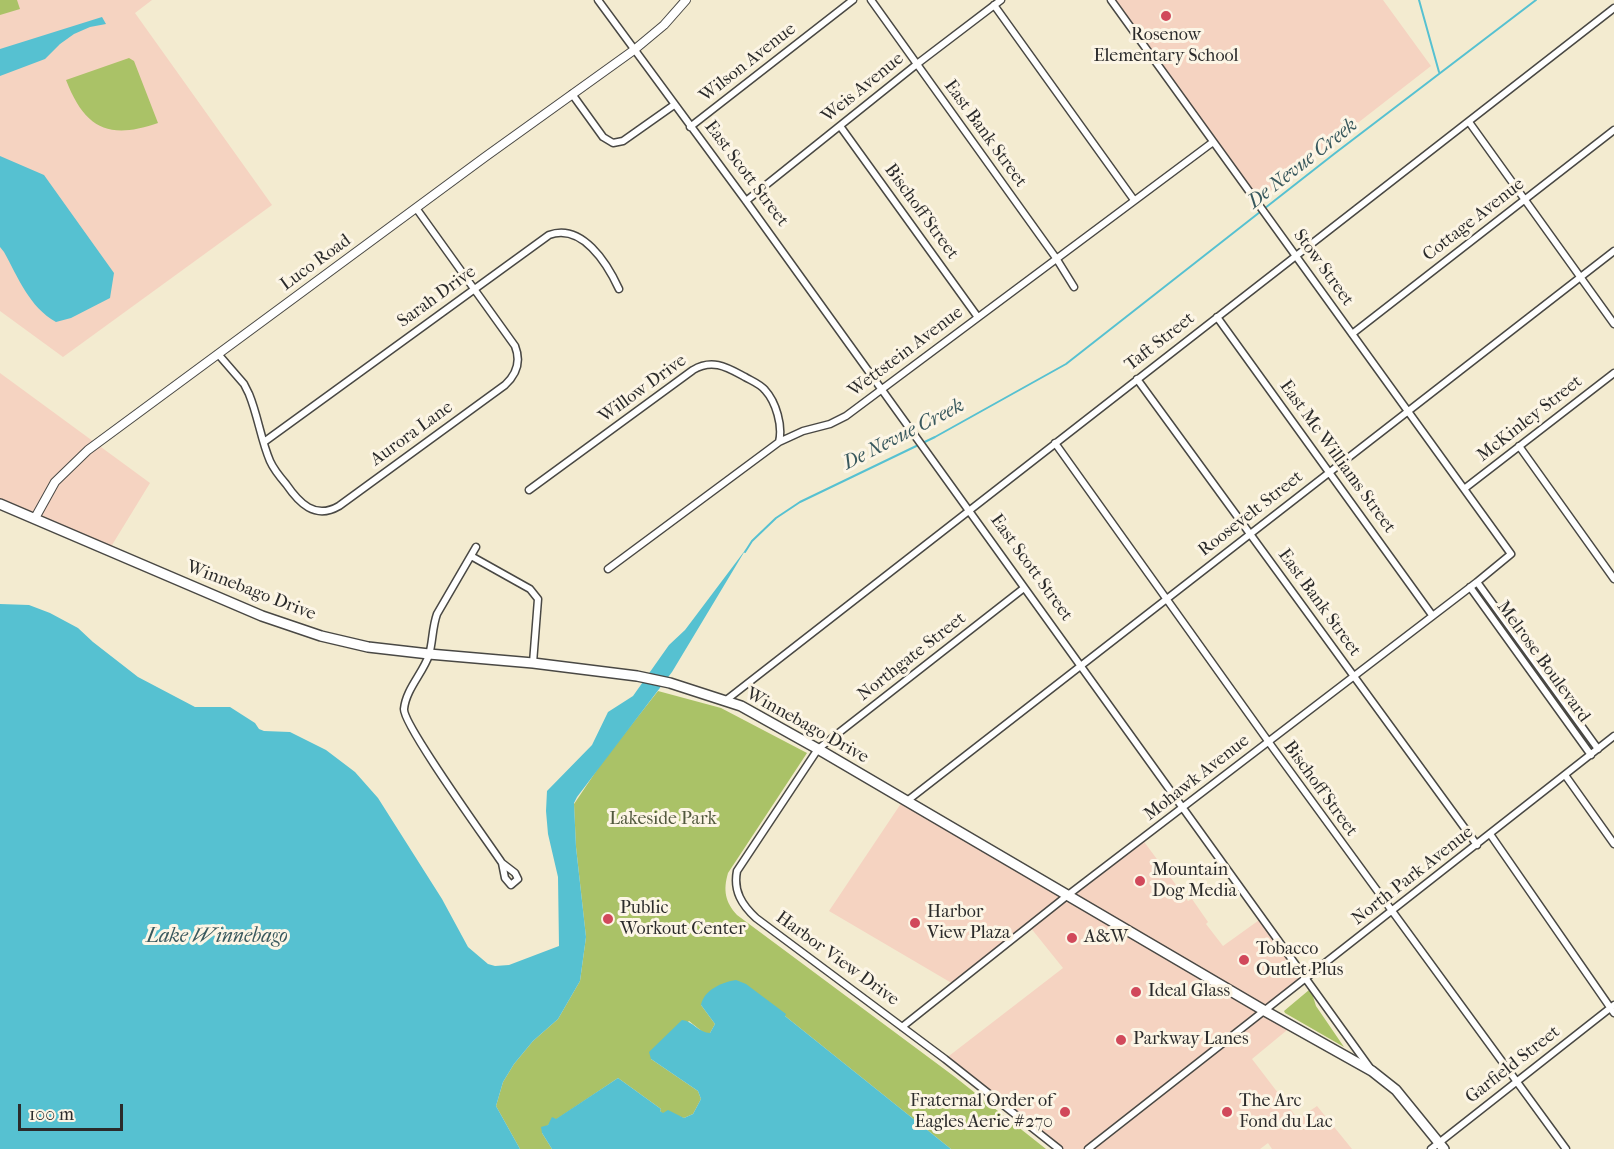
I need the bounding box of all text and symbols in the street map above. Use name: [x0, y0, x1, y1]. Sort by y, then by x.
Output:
marker: Rosenow Elementary School: [1159, 9, 1173, 23]
street label: Wilson Avenue: [696, 19, 800, 107]
place label: Rosenow Elementary School: [1094, 25, 1238, 68]
street label: Weis Avenue: [818, 48, 908, 128]
street label: East Bank Street: [939, 76, 1031, 192]
water label: De Nevue Creek: [1243, 114, 1363, 214]
street label: East Scott Street: [699, 117, 793, 231]
street label: Bischoff Street: [879, 160, 963, 264]
street label: Cottage Avenue: [1419, 174, 1529, 266]
street label: Stow Street: [1288, 226, 1358, 310]
street label: Luco Road: [277, 230, 355, 296]
street label: Sarah Drive: [394, 261, 480, 333]
street label: Wettstein Avenue: [844, 302, 968, 402]
street label: Taft Street: [1121, 308, 1199, 376]
street label: Willow Drive: [595, 350, 691, 428]
street label: McKinley Street: [1473, 371, 1587, 467]
street label: East Mc Williams Street: [1274, 376, 1400, 538]
water label: De Nevue Creek: [839, 394, 969, 476]
street label: Aurora Lane: [367, 397, 457, 471]
street label: Roosevelt Street: [1194, 467, 1308, 561]
street label: East Scott Street: [985, 510, 1077, 626]
street label: East Bank Street: [1273, 545, 1365, 661]
street label: Winnebago Drive: [183, 556, 319, 626]
street label: Melrose Boulevard: [1492, 597, 1594, 727]
street label: Northgate Street: [854, 608, 970, 706]
street label: Winnebago Drive: [742, 683, 872, 769]
street label: Mohawk Avenue: [1140, 730, 1254, 826]
street label: Bischoff Street: [1278, 737, 1362, 841]
park label: Lakeside Park: [609, 809, 717, 831]
street label: North Park Avenue: [1348, 822, 1478, 930]
place label: Mountain Dog Media: [1152, 860, 1237, 902]
marker: Mountain Dog Media: [1133, 874, 1147, 888]
place label: Public Workout Center: [620, 898, 746, 940]
place label: Harbor View Plaza: [927, 902, 1010, 944]
street label: Harbor View Drive: [771, 907, 903, 1011]
marker: Public Workout Center: [601, 912, 615, 926]
marker: Harbor View Plaza: [908, 916, 922, 930]
water label: Lake Winnebago: [146, 925, 288, 949]
place label: A&W: [1084, 927, 1128, 949]
marker: A&W: [1065, 931, 1079, 945]
place label: Tobacco Outlet Plus: [1256, 939, 1343, 982]
marker: Tobacco Outlet Plus: [1237, 953, 1251, 967]
place label: Ideal Glass: [1148, 981, 1230, 1003]
marker: Ideal Glass: [1129, 985, 1143, 999]
street label: Garfield Street: [1462, 1022, 1564, 1108]
place label: Parkway Lanes: [1133, 1029, 1249, 1051]
marker: Parkway Lanes: [1114, 1033, 1128, 1047]
place label: Fraternal Order of Eagles Aerie #270: [910, 1091, 1053, 1134]
place label: The Arc Fond du Lac: [1239, 1091, 1333, 1134]
scale bar: [21, 1092, 126, 1130]
text: 100 m: [29, 1104, 74, 1125]
marker: Fraternal Order of Eagles Aerie #270: [1058, 1105, 1072, 1119]
marker: The Arc Fond du Lac: [1220, 1105, 1234, 1119]

